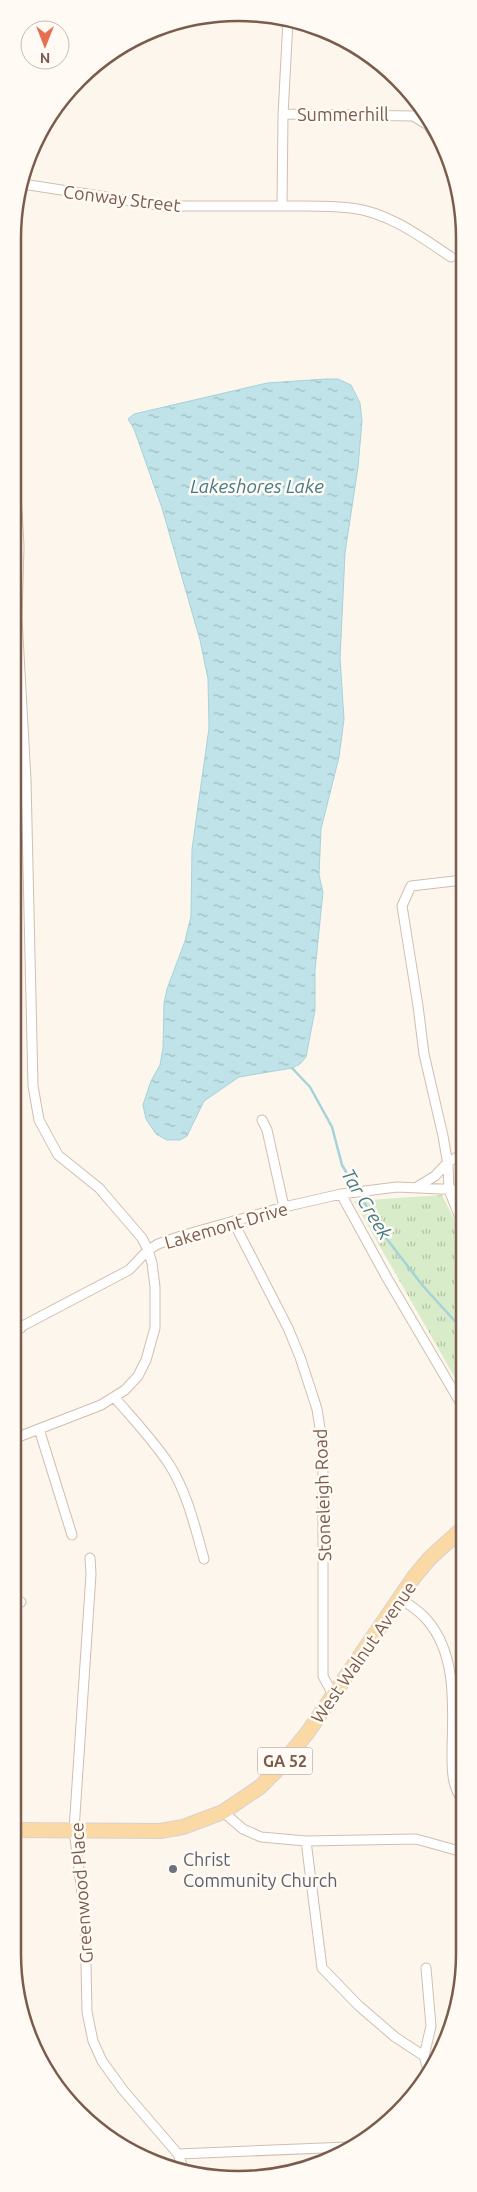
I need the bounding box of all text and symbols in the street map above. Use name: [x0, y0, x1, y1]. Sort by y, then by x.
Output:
north arrow: [20, 20, 70, 70]
text: N: [40, 50, 50, 66]
street label: Summerhill: [297, 104, 389, 124]
street label: Conway Street: [62, 181, 182, 215]
water label: Lakeshores Lake: [190, 475, 324, 497]
water label: Tar Creek: [337, 1164, 397, 1244]
street label: Lakemont Drive: [162, 1198, 290, 1252]
street label: Stoneleigh Road: [310, 1428, 334, 1562]
street label: West Walnut Avenue: [307, 1577, 419, 1727]
road number: GA 52: [258, 1748, 312, 1774]
street label: Greenwood Place: [66, 1822, 96, 1964]
place label: Christ Community Church: [183, 1849, 337, 1890]
marker: Christ Community Church: [167, 1863, 179, 1875]

